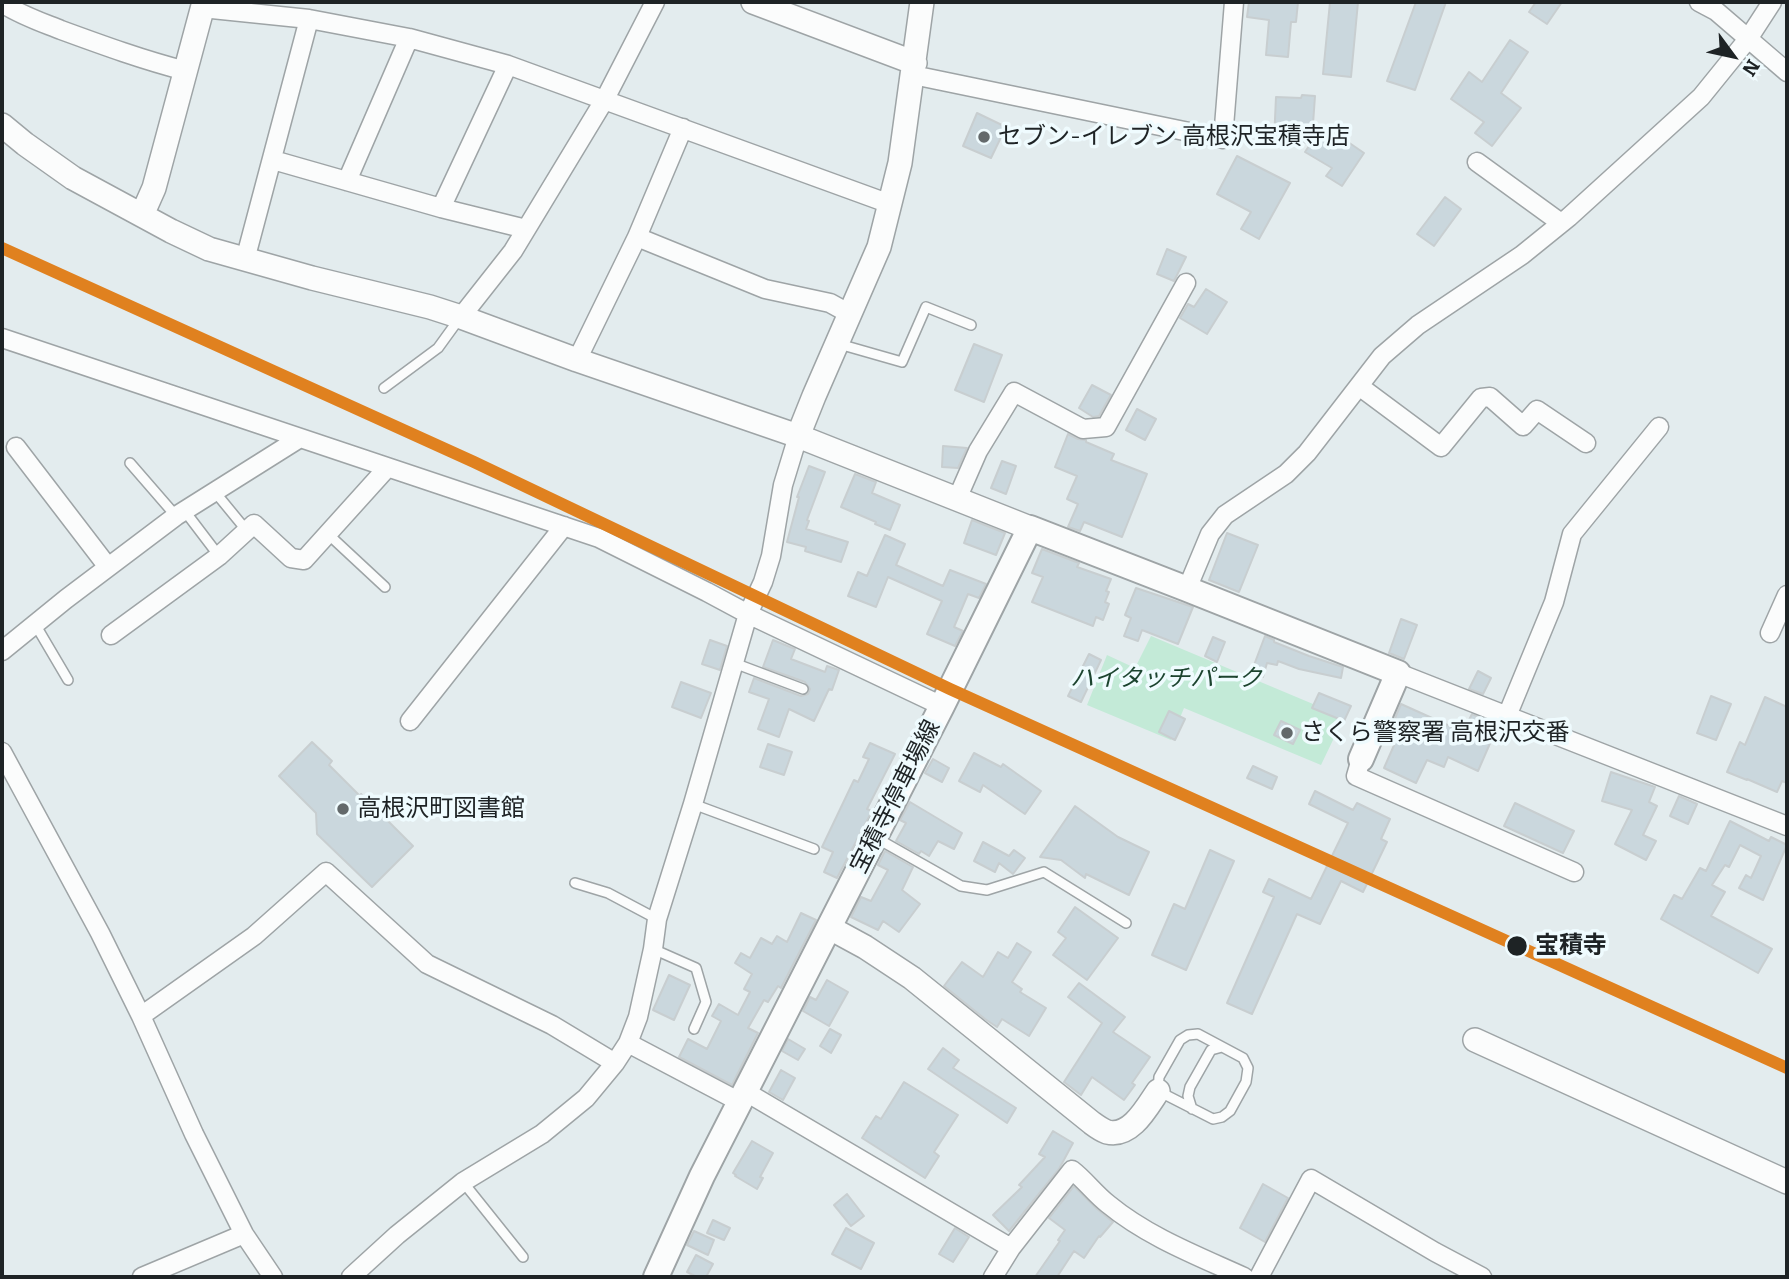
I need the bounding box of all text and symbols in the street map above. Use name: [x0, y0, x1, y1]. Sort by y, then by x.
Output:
north arrow: [1698, 21, 1768, 91]
text: N: [1737, 55, 1765, 80]
place label: セブン-イレブン 高根沢宝積寺店: [998, 123, 1350, 151]
marker: セブン-イレブン 高根沢宝積寺店: [976, 129, 992, 145]
park label: ハイタッチパーク: [1070, 665, 1262, 693]
street label: 宝積寺停車場線: [845, 716, 947, 878]
place label: さくら警察署 高根沢交番: [1301, 719, 1570, 747]
marker: さくら警察署 高根沢交番: [1279, 725, 1295, 741]
place label: 高根沢町図書館: [357, 795, 525, 823]
marker: 高根沢町図書館: [335, 801, 351, 817]
place label: 宝積寺: [1535, 932, 1607, 960]
marker: 宝積寺: [1505, 934, 1529, 958]

